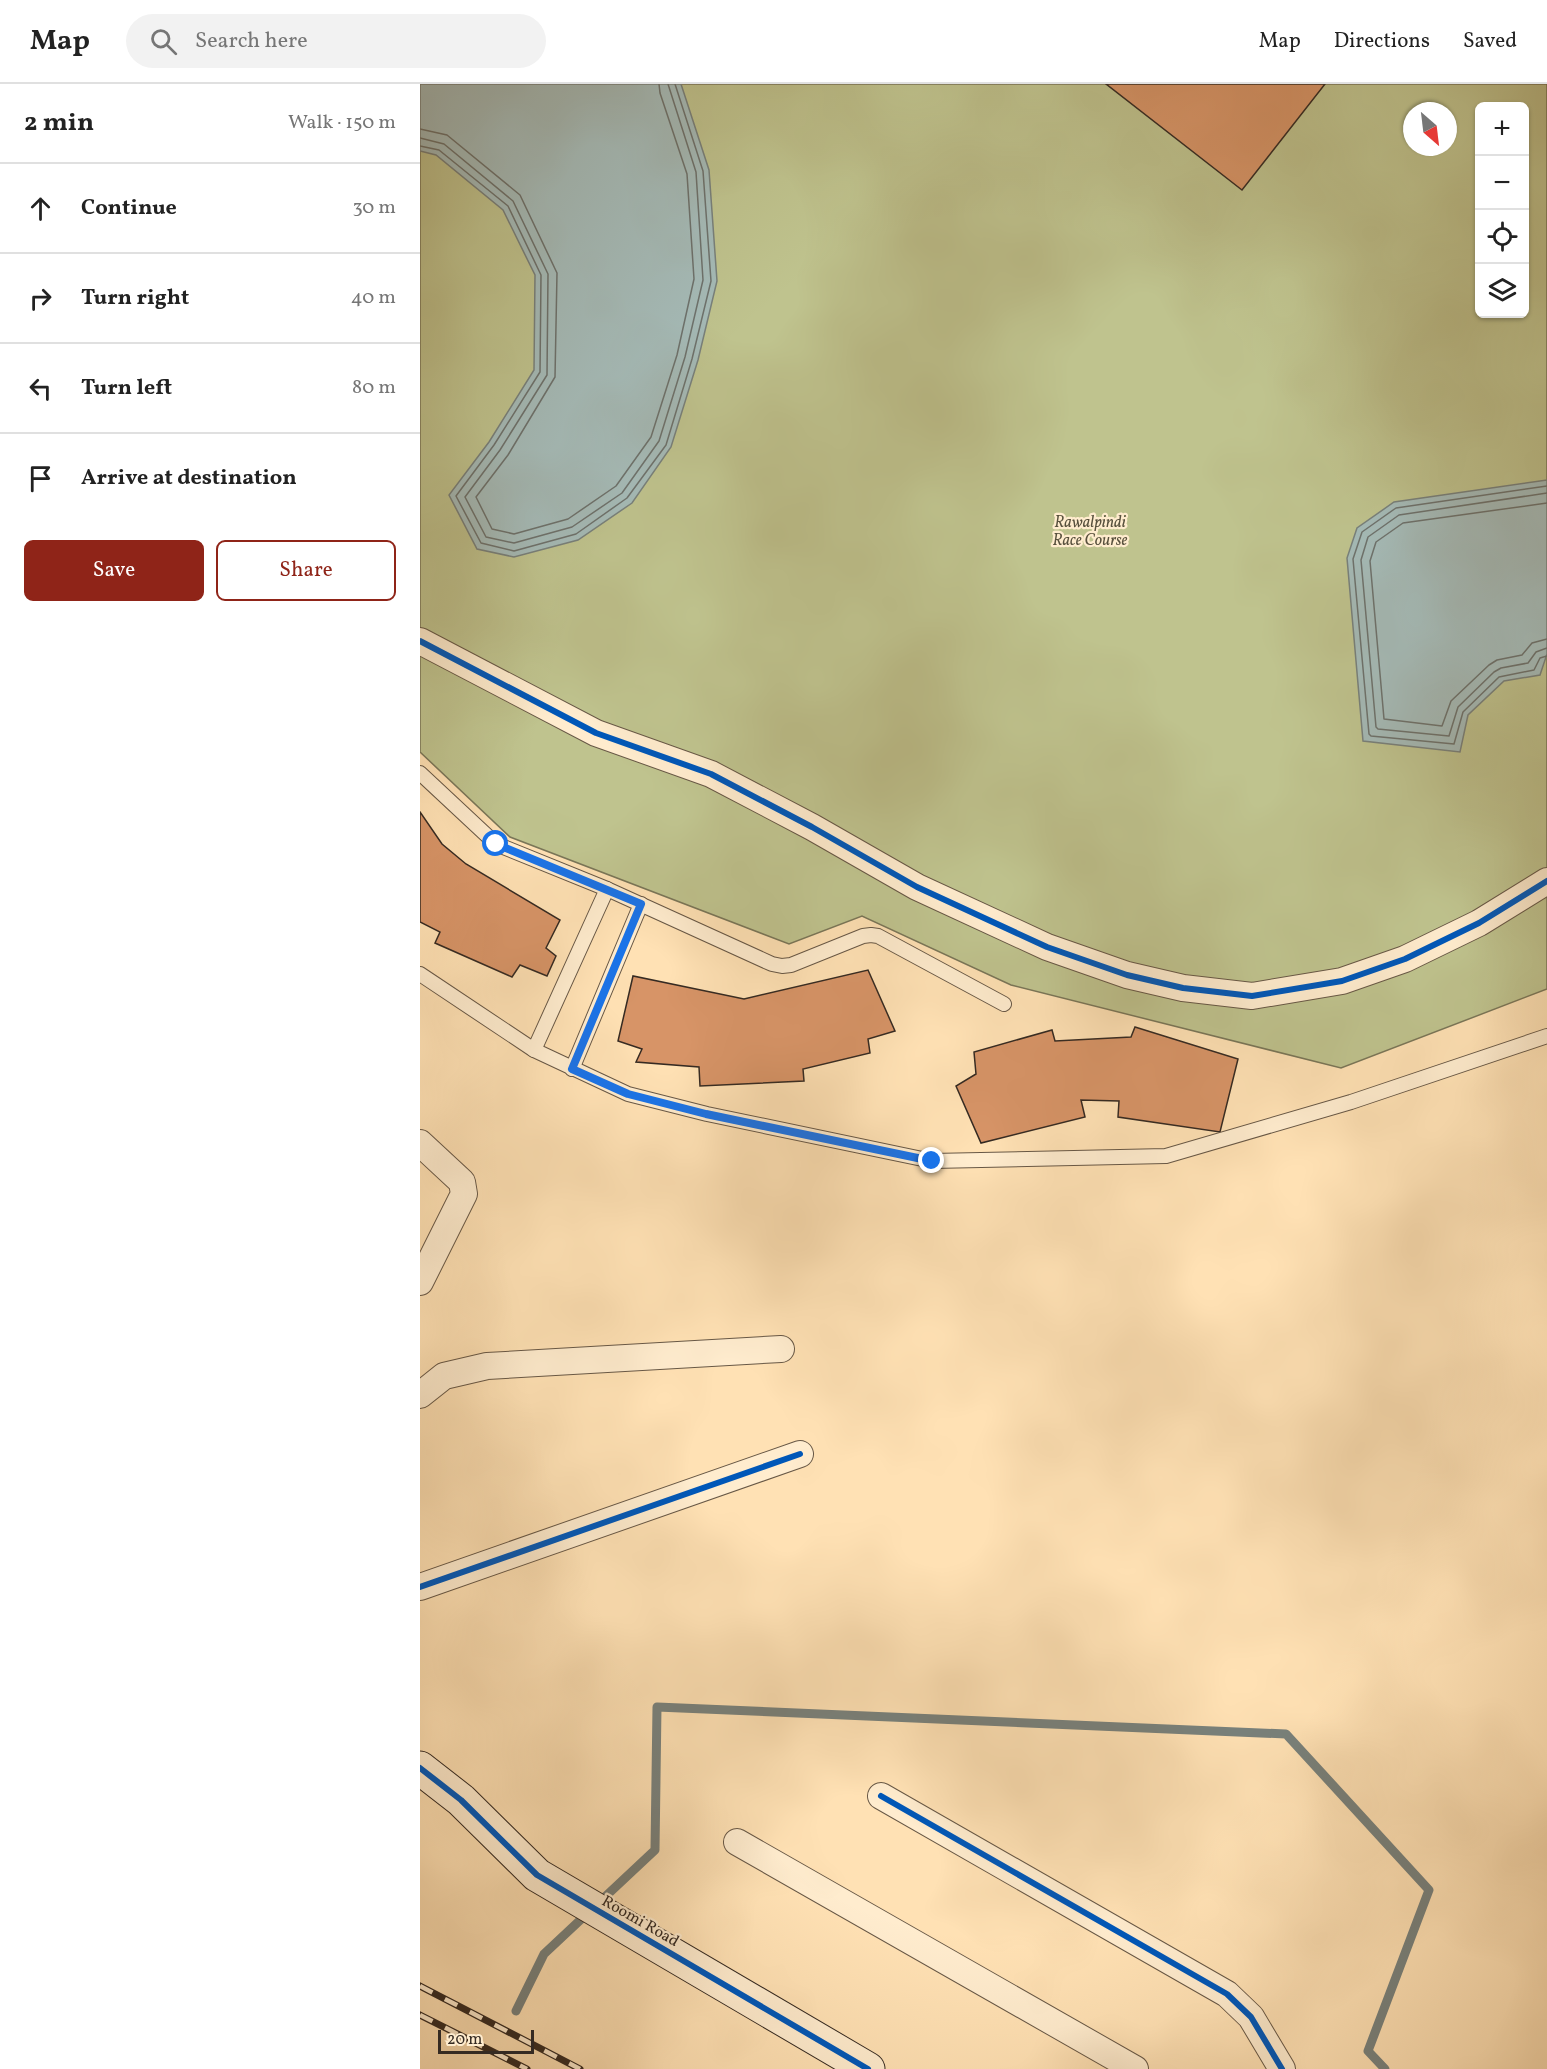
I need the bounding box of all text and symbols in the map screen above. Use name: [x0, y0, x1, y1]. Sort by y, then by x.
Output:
search box: [126, 14, 546, 68]
text: Map: [30, 22, 90, 61]
icon: search: [147, 25, 180, 58]
text: Search here: [195, 26, 308, 57]
text: Map: [1259, 27, 1301, 56]
text: Directions: [1334, 27, 1430, 56]
text: Saved: [1463, 27, 1517, 56]
north arrow: [1403, 102, 1457, 156]
map controls: [1475, 102, 1529, 318]
button: +: [1475, 102, 1529, 156]
text: 2 min: [24, 105, 94, 141]
text: Walk · 150 m: [288, 109, 396, 137]
button: −: [1475, 156, 1529, 210]
icon: ahead: [24, 192, 57, 225]
text: Continue: [81, 193, 177, 224]
text: 30 m: [352, 194, 396, 222]
button: locate: [1475, 210, 1529, 264]
button: layers: [1475, 264, 1529, 318]
icon: right: [24, 282, 57, 315]
text: Turn right: [81, 283, 189, 314]
text: 40 m: [351, 284, 396, 312]
icon: left: [24, 372, 57, 405]
text: Turn left: [81, 373, 172, 404]
text: 80 m: [352, 374, 396, 402]
icon: arrive: [24, 462, 57, 495]
text: Arrive at destination: [81, 463, 297, 494]
park label: Rawalpindi Race Course: [1053, 512, 1128, 552]
button: Save: [24, 540, 204, 601]
button: Share: [216, 540, 396, 601]
route start: [482, 830, 508, 856]
route end: [918, 1147, 944, 1173]
street label: Roomi Road: [597, 1891, 683, 1953]
scale bar: [438, 2027, 534, 2054]
text: 20 m: [447, 2029, 482, 2051]

